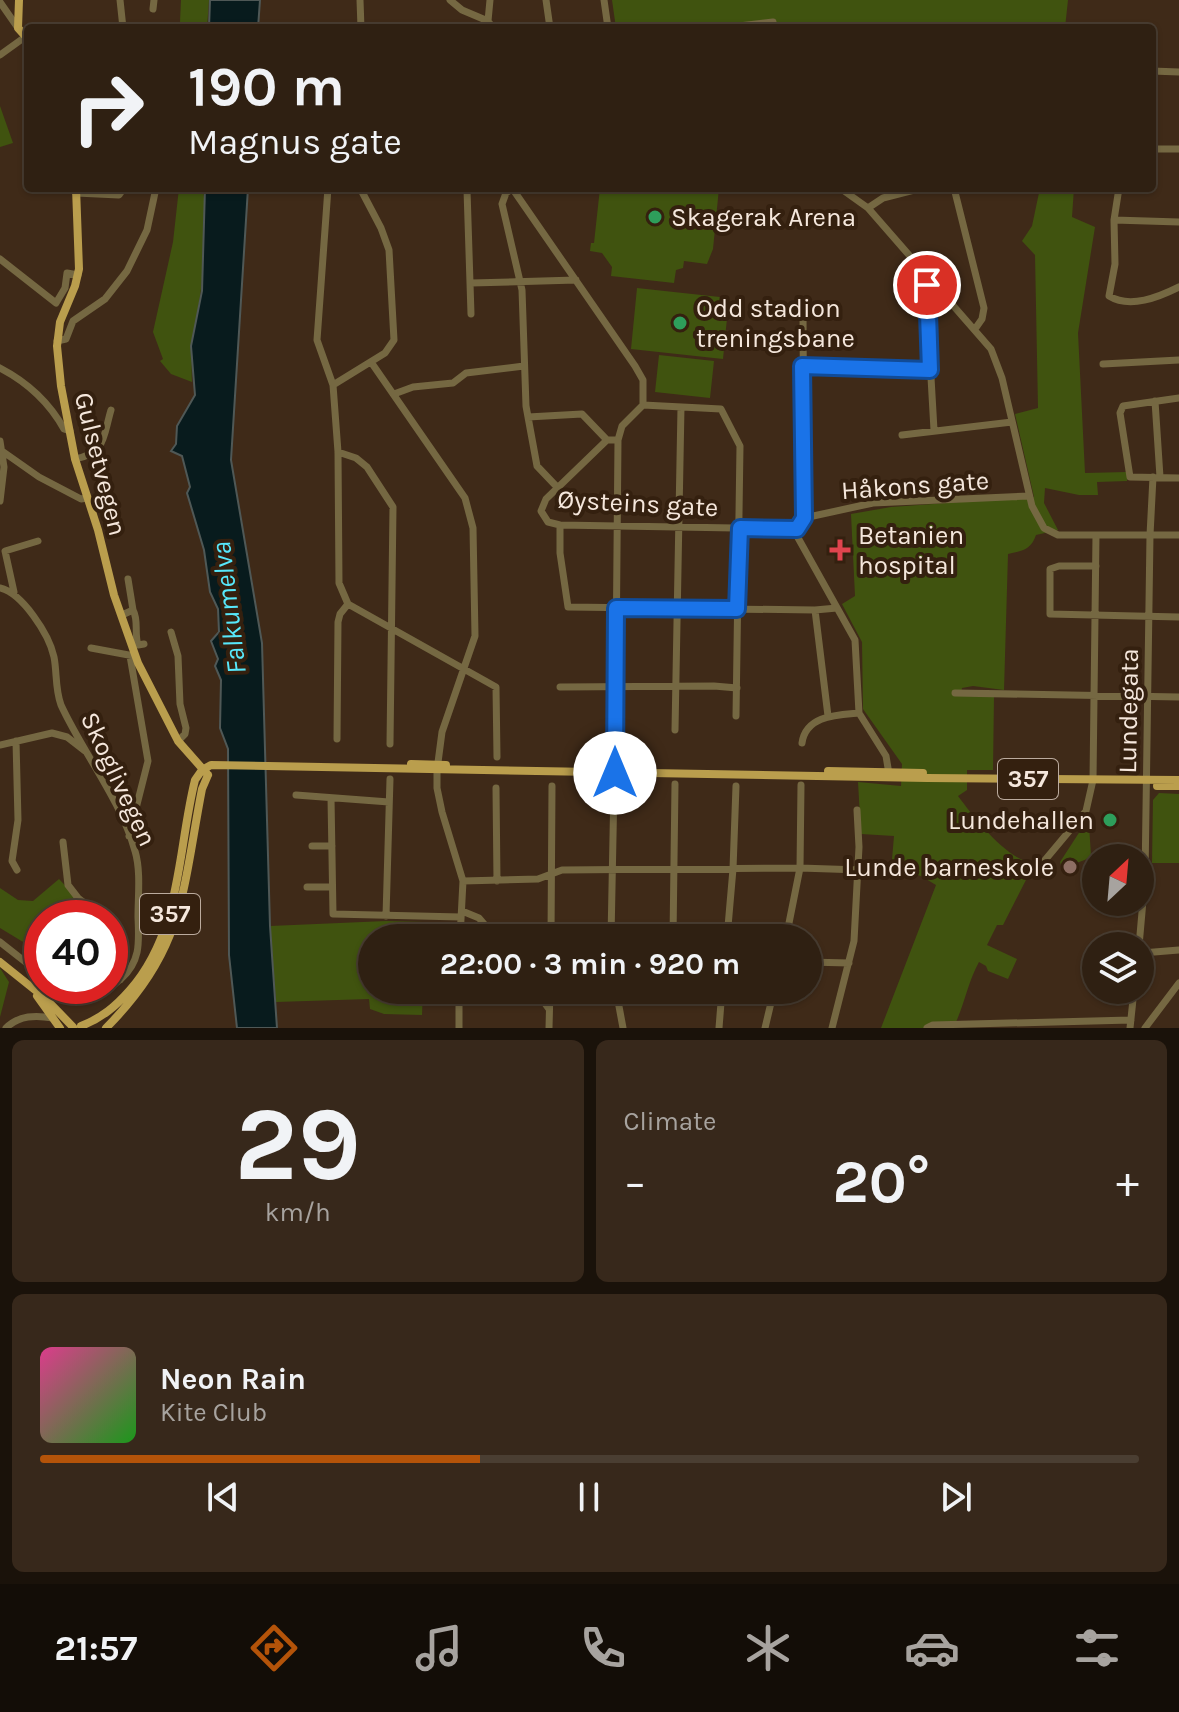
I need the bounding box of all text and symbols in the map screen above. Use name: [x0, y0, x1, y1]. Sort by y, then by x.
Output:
text: 190 m: [188, 54, 345, 119]
icon: right: [56, 56, 160, 160]
text: Magnus gate: [188, 121, 402, 163]
place label: Skagerak Arena: [671, 202, 856, 233]
marker: Skagerak Arena: [646, 208, 664, 226]
pin: [893, 251, 961, 319]
icon: arrive: [905, 263, 949, 307]
place label: Odd stadion treningsbane: [696, 293, 855, 354]
marker: Odd stadion treningsbane: [671, 314, 689, 332]
street label: Gulsetvegen: [68, 389, 133, 539]
street label: Håkons gate: [840, 465, 990, 506]
street label: Øysteins gate: [557, 484, 719, 523]
place label: Betanien hospital: [858, 520, 964, 581]
marker: Betanien hospital: [829, 539, 851, 561]
water label: Falkumelva: [204, 540, 253, 676]
street label: Lundegata: [1112, 648, 1145, 774]
street label: Skoglivegen: [74, 707, 163, 851]
position arrow: [573, 731, 657, 815]
road number: 357: [998, 759, 1058, 799]
place label: Lundehallen: [948, 805, 1094, 836]
marker: Lundehallen: [1101, 811, 1119, 829]
north arrow: [1082, 844, 1154, 916]
map controls: [1082, 844, 1154, 1004]
place label: Lunde barneskole: [844, 852, 1054, 883]
marker: Lunde barneskole: [1061, 858, 1079, 876]
road number: 357: [140, 894, 200, 934]
speed limit sign: 40: [24, 900, 128, 1004]
button: layers: [1082, 932, 1154, 1004]
text: 22:00 · 3 min · 920 m: [440, 946, 740, 982]
text: 29: [235, 1084, 361, 1205]
text: Climate: [624, 1106, 716, 1137]
text: 20°: [832, 1147, 930, 1217]
text: −: [624, 1157, 647, 1208]
text: +: [1116, 1157, 1139, 1208]
text: km/h: [265, 1197, 331, 1228]
text: Neon Rain: [160, 1361, 306, 1397]
text: Kite Club: [160, 1397, 267, 1428]
icon: previous: [201, 1475, 245, 1519]
icon: pause: [567, 1475, 611, 1519]
icon: next: [934, 1475, 978, 1519]
icon: directions: [246, 1620, 302, 1676]
icon: music: [411, 1620, 467, 1676]
icon: phone: [575, 1620, 631, 1676]
icon: climate: [740, 1620, 796, 1676]
icon: car: [904, 1620, 960, 1676]
icon: filters: [1069, 1620, 1125, 1676]
text: 21:57: [54, 1627, 137, 1669]

